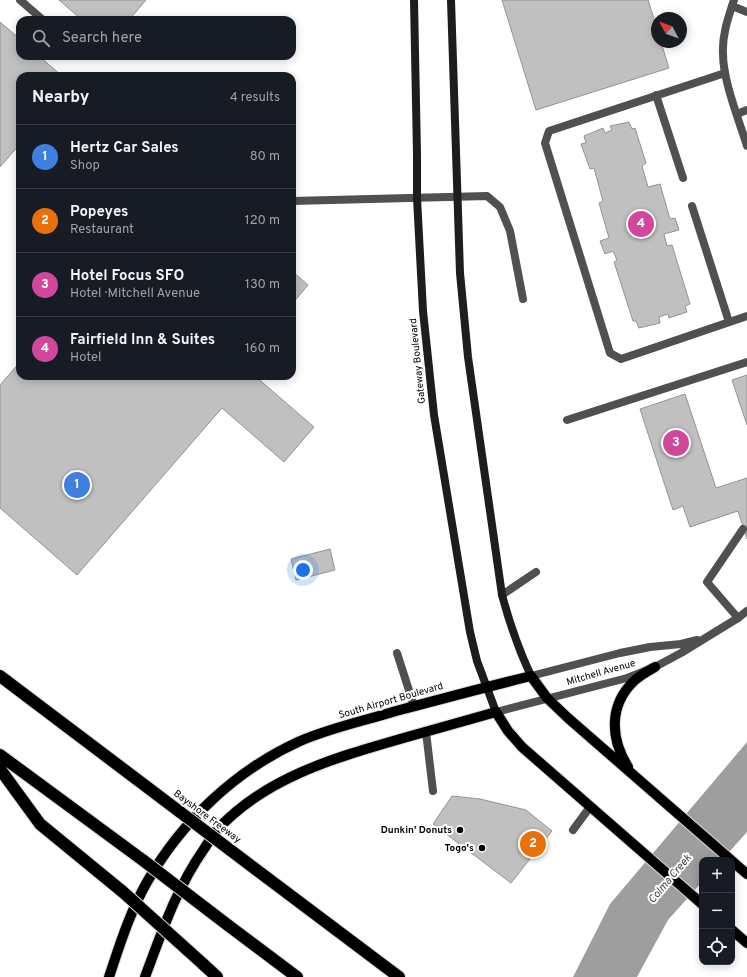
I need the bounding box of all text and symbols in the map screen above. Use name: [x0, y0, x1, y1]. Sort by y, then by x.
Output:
north arrow: [651, 12, 687, 48]
search box: [16, 16, 296, 60]
icon: search: [30, 27, 52, 49]
text: Search here: [62, 29, 142, 48]
text: Nearby: [32, 87, 89, 109]
text: 4 results: [230, 90, 280, 106]
text: Hertz Car Sales: [70, 139, 179, 158]
text: 1: [42, 149, 48, 165]
text: 80 m: [250, 149, 280, 165]
text: Shop: [70, 158, 100, 174]
text: Popeyes: [70, 203, 129, 222]
pin: 4: [628, 209, 654, 239]
text: 2: [41, 213, 49, 229]
text: 120 m: [245, 213, 280, 229]
text: Restaurant: [70, 222, 134, 238]
text: Hotel Focus SFO: [70, 267, 184, 286]
text: 3: [41, 277, 49, 293]
text: 130 m: [245, 277, 280, 293]
text: Hotel · Mitchell Avenue: [70, 286, 200, 302]
street label: Gateway Boulevard: [407, 317, 429, 405]
text: Fairfield Inn & Suites: [70, 331, 215, 350]
text: 4: [41, 341, 49, 357]
text: 160 m: [245, 341, 280, 357]
text: Hotel: [70, 350, 101, 366]
pin: 3: [663, 428, 689, 458]
pin: 1: [64, 470, 90, 500]
your location: [293, 560, 313, 580]
street label: Mitchell Avenue: [565, 657, 637, 689]
street label: South Airport Boulevard: [337, 680, 445, 722]
street label: Bayshore Freeway: [171, 787, 243, 847]
place label: Dunkin' Donuts: [381, 824, 452, 837]
marker: Dunkin' Donuts: [455, 825, 465, 835]
pin: 2: [520, 829, 546, 859]
place label: Togo's: [444, 842, 474, 855]
marker: Togo's: [477, 843, 487, 853]
water label: Colma Creek: [645, 851, 695, 907]
map controls: [699, 857, 735, 965]
button: +: [699, 857, 735, 893]
button: −: [699, 893, 735, 929]
button: locate: [699, 929, 735, 965]

